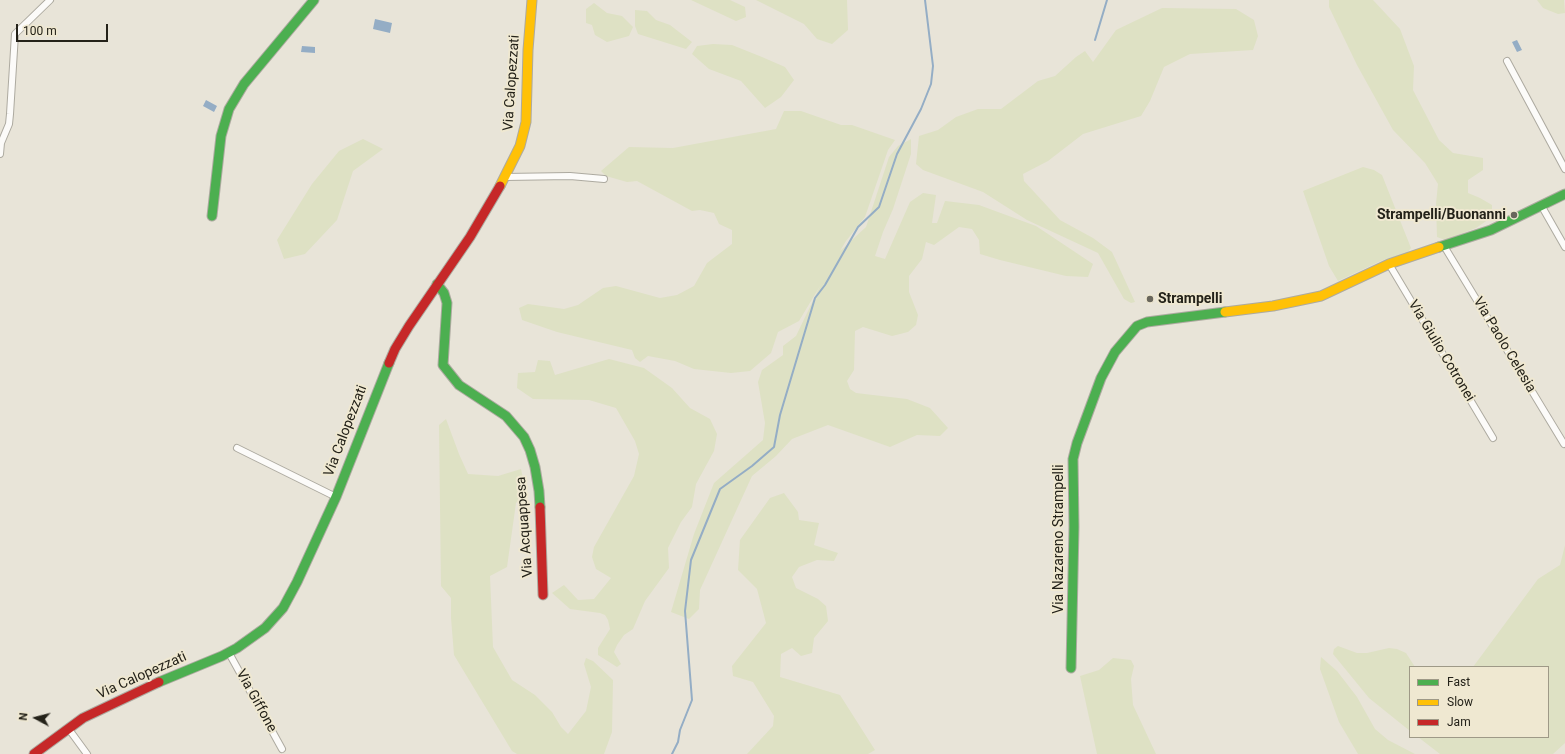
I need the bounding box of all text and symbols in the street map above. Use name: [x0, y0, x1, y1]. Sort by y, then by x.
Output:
scale bar: [18, 16, 110, 42]
text: 100 m: [23, 24, 57, 38]
street label: Via Calopezzati: [500, 34, 524, 132]
place label: Strampelli/Buonanni: [1377, 207, 1506, 223]
marker: Strampelli/Buonanni: [1509, 210, 1519, 220]
place label: Strampelli: [1158, 291, 1222, 307]
marker: Strampelli: [1145, 294, 1155, 304]
street label: Via Paolo Celesia: [1469, 294, 1539, 396]
street label: Via Giulio Cotronei: [1404, 297, 1478, 405]
street label: Via Calopezzati: [321, 383, 371, 479]
street label: Via Nazareno Strampelli: [1051, 464, 1067, 614]
street label: Via Acquappesa: [513, 476, 537, 578]
street label: Via Calopezzati: [95, 649, 189, 703]
legend: [1409, 666, 1549, 738]
street label: Via Giffone: [232, 667, 280, 735]
text: Fast: [1447, 675, 1470, 689]
text: Slow: [1447, 695, 1473, 709]
north arrow: [16, 698, 56, 738]
text: N: [17, 712, 31, 721]
text: Jam: [1447, 715, 1471, 729]

